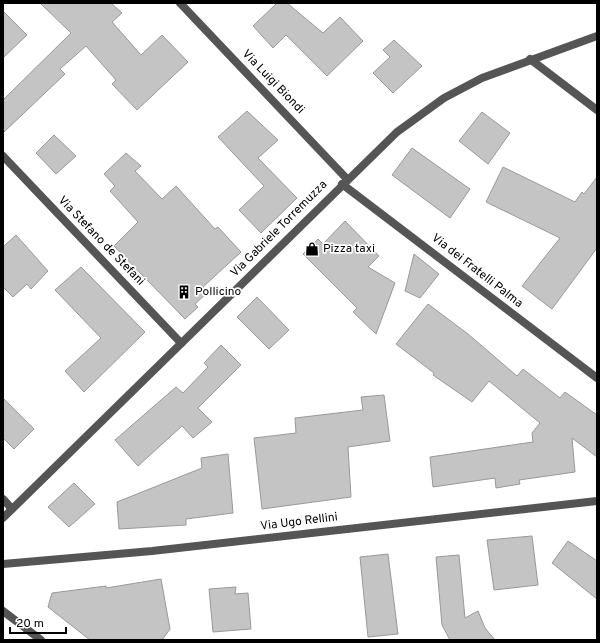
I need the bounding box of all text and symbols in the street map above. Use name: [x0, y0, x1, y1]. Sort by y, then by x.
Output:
street label: Via Luigi Biondi: [238, 46, 308, 118]
street label: Via Gabriele Torremuzza: [227, 177, 331, 281]
street label: Via Stefano de Stefani: [54, 193, 148, 289]
street label: Via dei Fratelli Palma: [428, 230, 526, 312]
shop icon: Pizza taxi: [304, 241, 320, 257]
place label: Pizza taxi: [323, 241, 375, 257]
building icon: Pollicino: [176, 284, 192, 300]
place label: Pollicino: [195, 284, 242, 300]
street label: Via Ugo Rellini: [259, 509, 339, 535]
scale bar: [10, 609, 66, 635]
text: 20 m: [16, 616, 44, 632]

